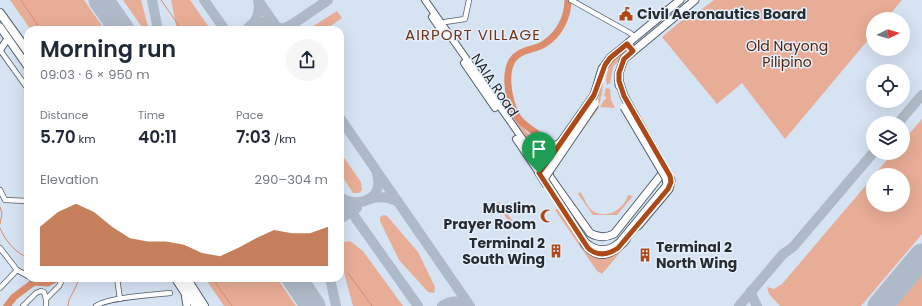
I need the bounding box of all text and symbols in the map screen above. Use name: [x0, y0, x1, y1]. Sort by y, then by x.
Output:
place label: Civil Aeronautics Board: [637, 4, 806, 24]
public building icon: Civil Aeronautics Board: [618, 6, 634, 22]
north arrow: [866, 12, 910, 56]
map controls: [866, 12, 910, 212]
district label: AIRPORT VILLAGE: [405, 24, 541, 45]
text: Morning run: [40, 34, 176, 65]
park label: Old Nayong Pilipino: [746, 36, 828, 72]
button: share: [286, 39, 328, 81]
street label: NAIA Road: [466, 49, 524, 121]
button: locate: [866, 64, 910, 108]
text: 09:03 · 6 × 950 m: [40, 65, 150, 84]
text: Distance: [40, 107, 88, 123]
text: Time: [138, 107, 165, 123]
text: Pace: [236, 107, 263, 123]
button: layers: [866, 116, 910, 160]
text: 5.70: [40, 125, 76, 149]
text: 40:11: [138, 125, 177, 149]
text: 7:03: [236, 125, 271, 149]
text: km: [76, 131, 96, 147]
text: /km: [271, 131, 296, 147]
pin: [522, 132, 556, 173]
icon: arrive: [528, 138, 550, 160]
button: +: [866, 168, 910, 212]
text: Elevation: [40, 170, 99, 189]
text: 290–304 m: [255, 170, 328, 189]
place label: Muslim Prayer Room: [444, 198, 536, 234]
mosque icon: Muslim Prayer Room: [539, 208, 555, 224]
place label: Terminal 2 South Wing: [462, 233, 545, 269]
place label: Terminal 2 North Wing: [656, 237, 737, 273]
building icon: Terminal 2 South Wing: [548, 243, 564, 259]
building icon: Terminal 2 North Wing: [637, 247, 653, 263]

